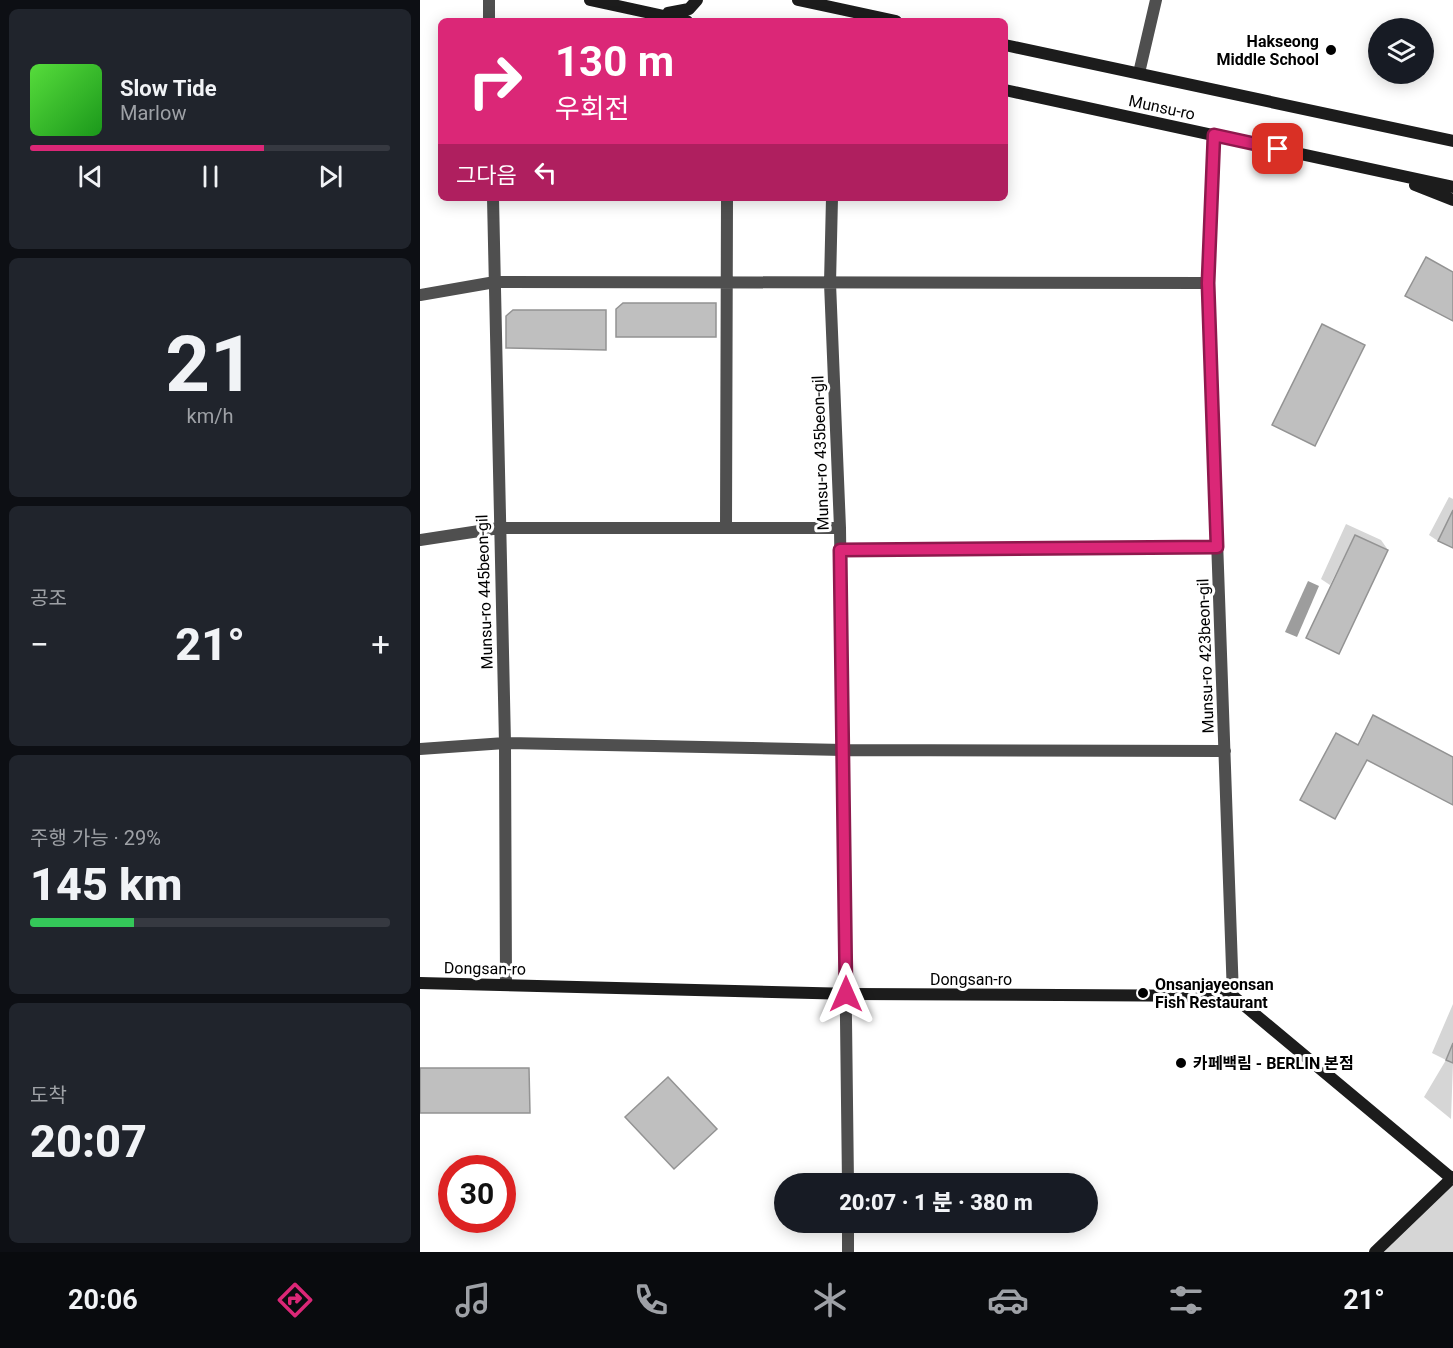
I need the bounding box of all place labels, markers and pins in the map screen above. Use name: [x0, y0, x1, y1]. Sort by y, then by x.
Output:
place label: Hakseong Middle School: [1216, 32, 1319, 69]
marker: Hakseong Middle School: [1324, 43, 1338, 57]
pin: [1252, 123, 1303, 174]
place label: Onsanjayeonsan Fish Restaurant: [1155, 975, 1274, 1012]
marker: Onsanjayeonsan Fish Restaurant: [1136, 986, 1150, 1000]
place label: 카페백림 - BERLIN 본점: [1193, 1054, 1354, 1073]
marker: 카페백림 - BERLIN 본점: [1174, 1056, 1188, 1070]

